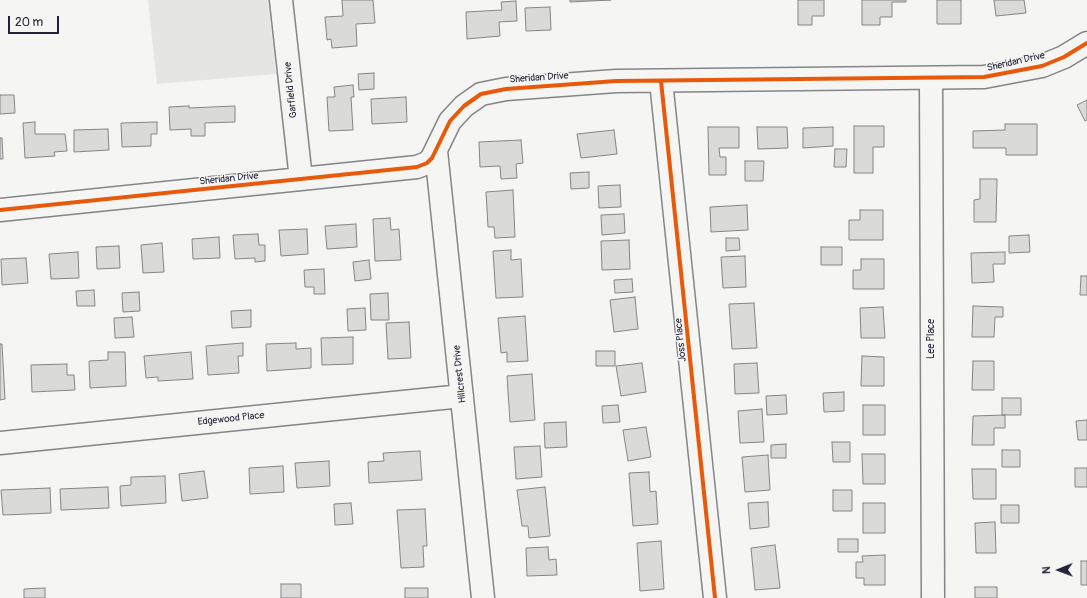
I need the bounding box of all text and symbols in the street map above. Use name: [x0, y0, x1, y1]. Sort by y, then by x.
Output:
scale bar: [10, 8, 61, 34]
text: 20 m: [15, 15, 43, 30]
street label: Sheridan Drive: [986, 49, 1046, 75]
street label: Garfield Drive: [282, 61, 300, 119]
street label: Sheridan Drive: [509, 70, 569, 86]
street label: Sheridan Drive: [199, 170, 259, 188]
street label: Joss Place: [673, 318, 689, 362]
street label: Lee Place: [925, 319, 937, 359]
street label: Hillcrest Drive: [451, 344, 469, 404]
street label: Edgewood Place: [197, 410, 265, 428]
north arrow: [1039, 550, 1079, 590]
text: N: [1040, 566, 1053, 574]

